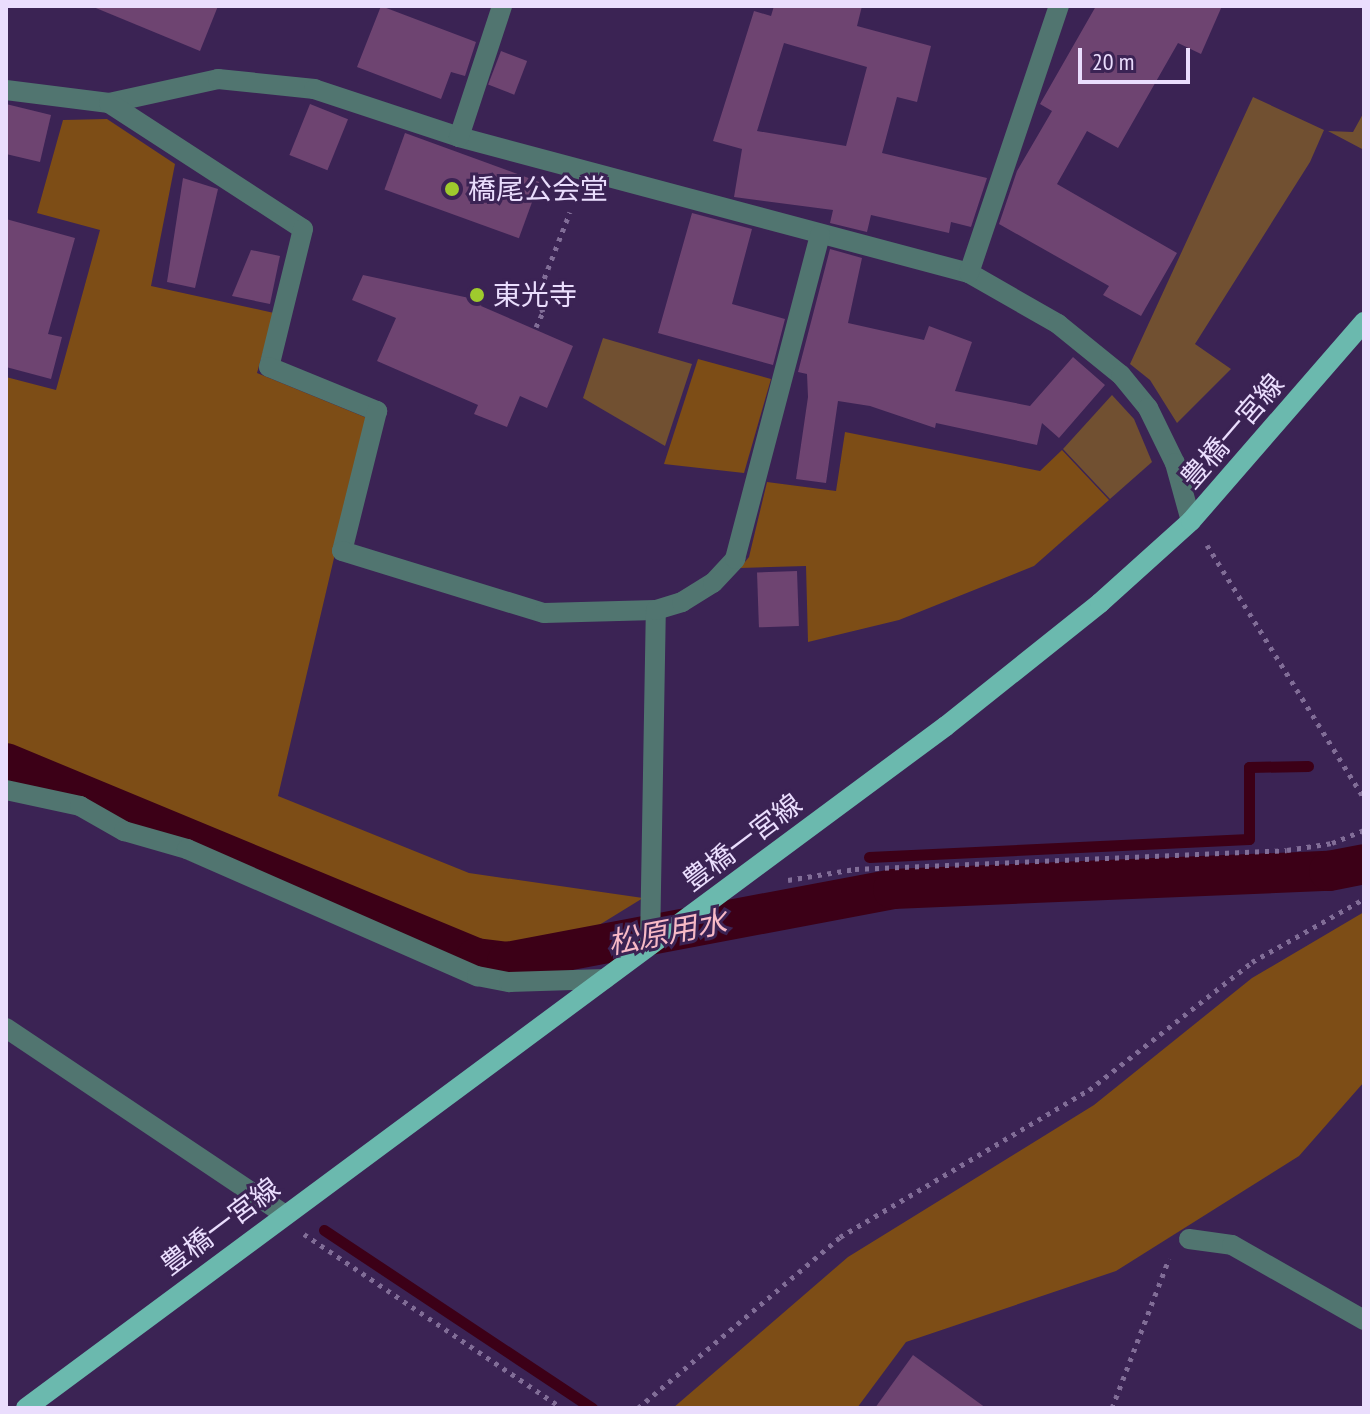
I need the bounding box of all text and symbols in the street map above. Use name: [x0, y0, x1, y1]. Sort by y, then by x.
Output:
scale bar: [1082, 32, 1194, 82]
text: 20 m: [1092, 46, 1134, 77]
place label: 橋尾公会堂: [468, 172, 608, 206]
marker: 橋尾公会堂: [443, 180, 461, 198]
place label: 東光寺: [493, 278, 577, 312]
marker: 東光寺: [468, 286, 486, 304]
street label: 豊橋一宮線: [1173, 367, 1291, 495]
street label: 豊橋一宮線: [676, 786, 808, 898]
water label: 松原用水: [605, 903, 729, 961]
street label: 豊橋一宮線: [154, 1170, 286, 1282]

